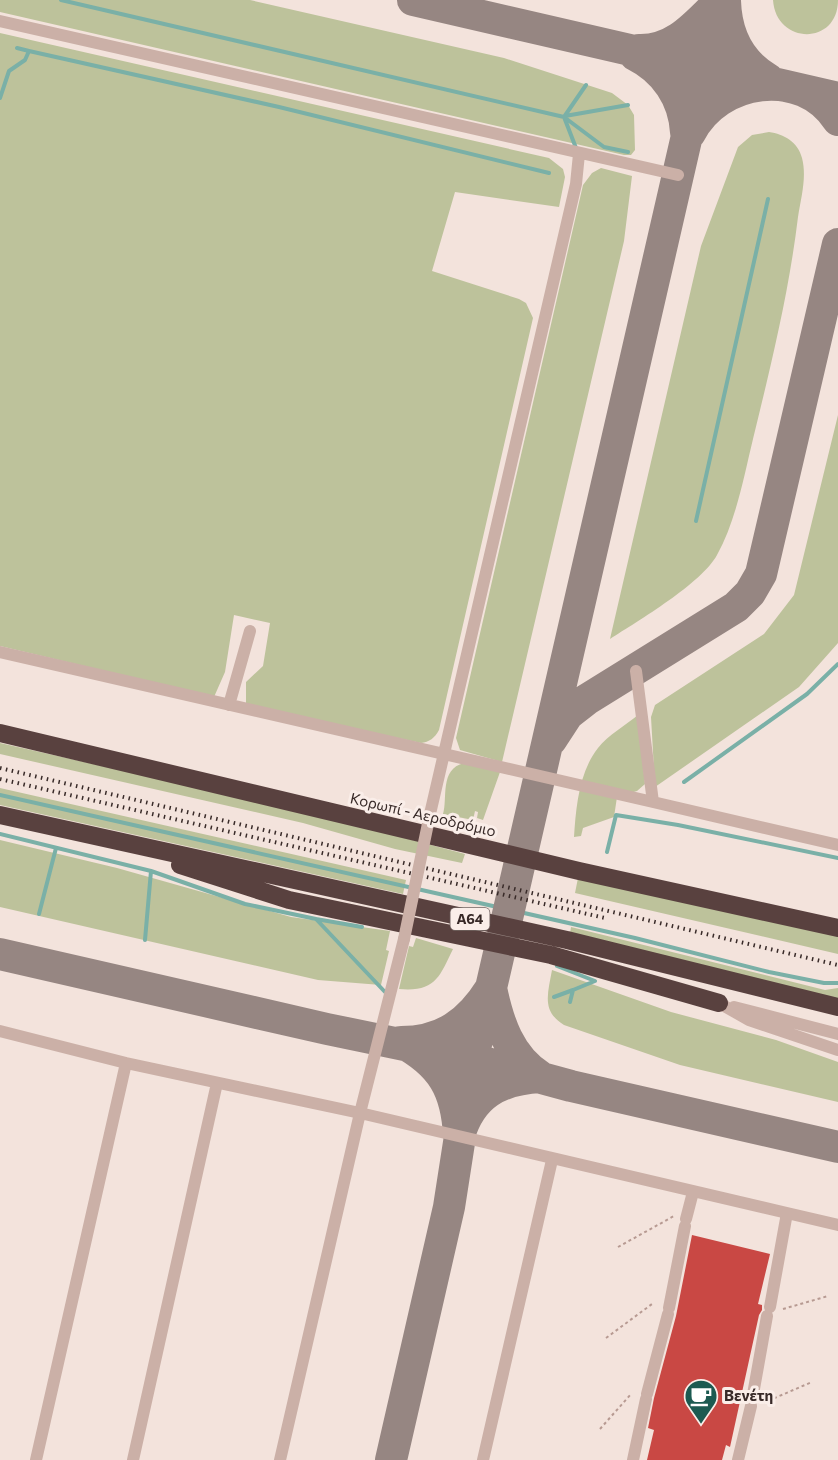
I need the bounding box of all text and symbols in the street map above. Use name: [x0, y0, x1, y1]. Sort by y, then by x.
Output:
street label: Κορωπί - Αεροδρόμιο: [349, 788, 498, 840]
road number: Α64: [450, 908, 490, 930]
cafe icon: Βενέτη: [683, 1378, 719, 1425]
place label: Βενέτη: [724, 1386, 773, 1404]

